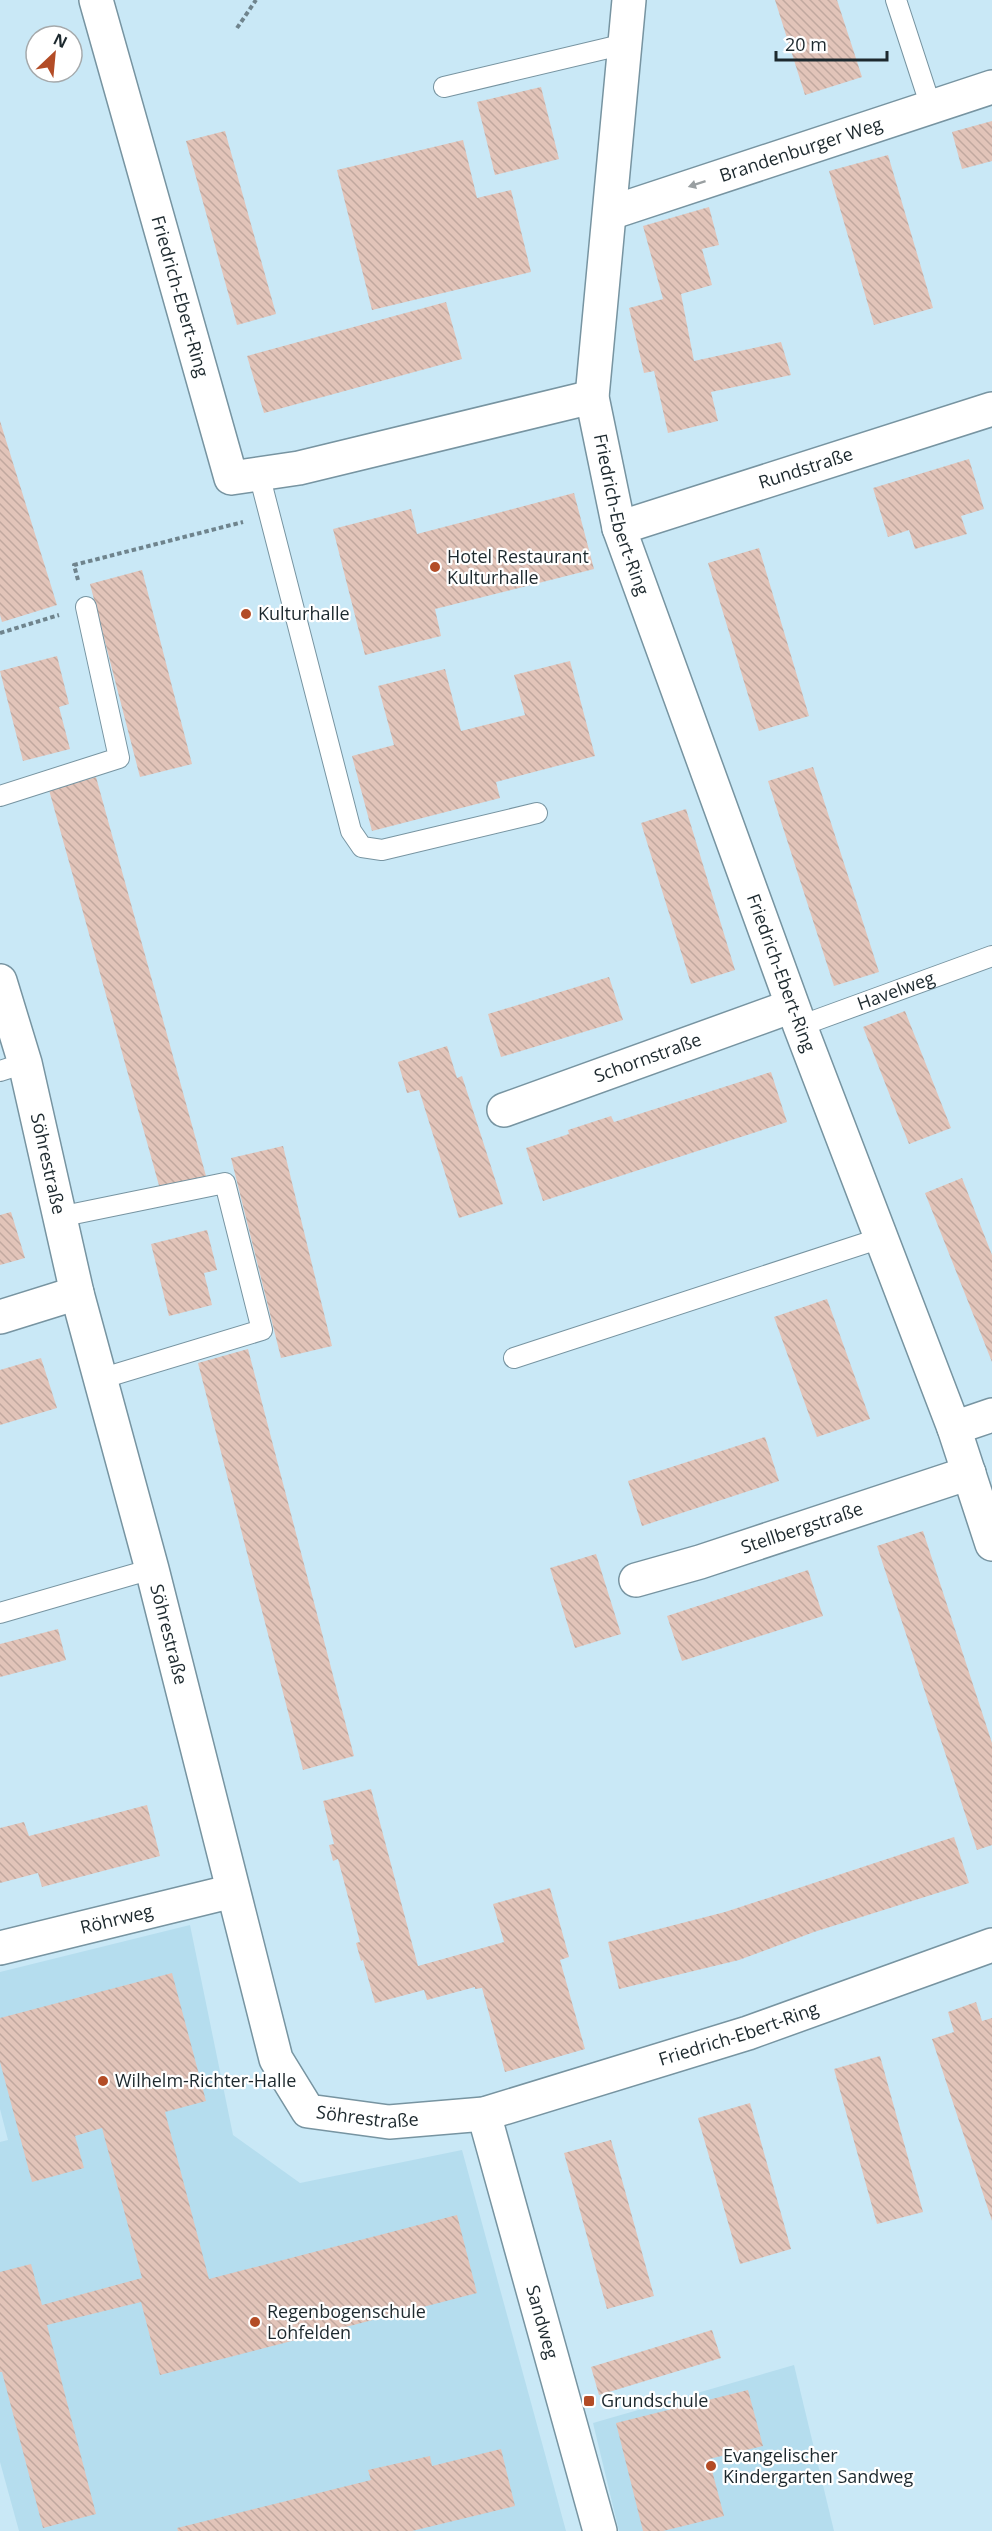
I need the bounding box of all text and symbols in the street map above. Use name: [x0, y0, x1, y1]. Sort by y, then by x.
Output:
north arrow: [24, 24, 84, 84]
scale bar: [776, 24, 887, 62]
text: N: [50, 28, 71, 53]
text: 20 m: [785, 32, 827, 56]
street label: Brandenburger Weg: [716, 111, 885, 187]
one-way arrow: [688, 180, 706, 189]
street label: Friedrich-Ebert-Ring: [146, 213, 215, 380]
street label: Friedrich-Ebert-Ring: [589, 431, 656, 599]
street label: Rundstraße: [755, 441, 856, 494]
place label: Hotel Restaurant Kulturhalle: [447, 544, 589, 589]
marker: Hotel Restaurant Kulturhalle: [428, 560, 442, 574]
place label: Kulturhalle: [258, 601, 350, 625]
marker: Kulturhalle: [239, 607, 253, 621]
street label: Friedrich-Ebert-Ring: [742, 890, 822, 1055]
street label: Havelweg: [853, 965, 938, 1015]
street label: Schornstraße: [591, 1027, 705, 1087]
street label: Söhrestraße: [26, 1111, 72, 1216]
street label: Stellbergstraße: [737, 1496, 866, 1559]
street label: Söhrestraße: [145, 1581, 194, 1687]
street label: Röhrweg: [77, 1898, 155, 1939]
street label: Friedrich-Ebert-Ring: [656, 1996, 822, 2071]
place label: Wilhelm-Richter-Halle: [115, 2068, 296, 2092]
marker: Wilhelm-Richter-Halle: [96, 2074, 110, 2088]
street label: Söhrestraße: [315, 2099, 419, 2133]
street label: Sandweg: [521, 2282, 565, 2362]
place label: Regenbogenschule Lohfelden: [267, 2299, 426, 2344]
marker: Regenbogenschule Lohfelden: [248, 2315, 262, 2329]
place label: Grundschule: [601, 2388, 708, 2412]
marker: Grundschule: [582, 2394, 596, 2408]
place label: Evangelischer Kindergarten Sandweg: [723, 2443, 913, 2488]
marker: Evangelischer Kindergarten Sandweg: [704, 2459, 718, 2473]

